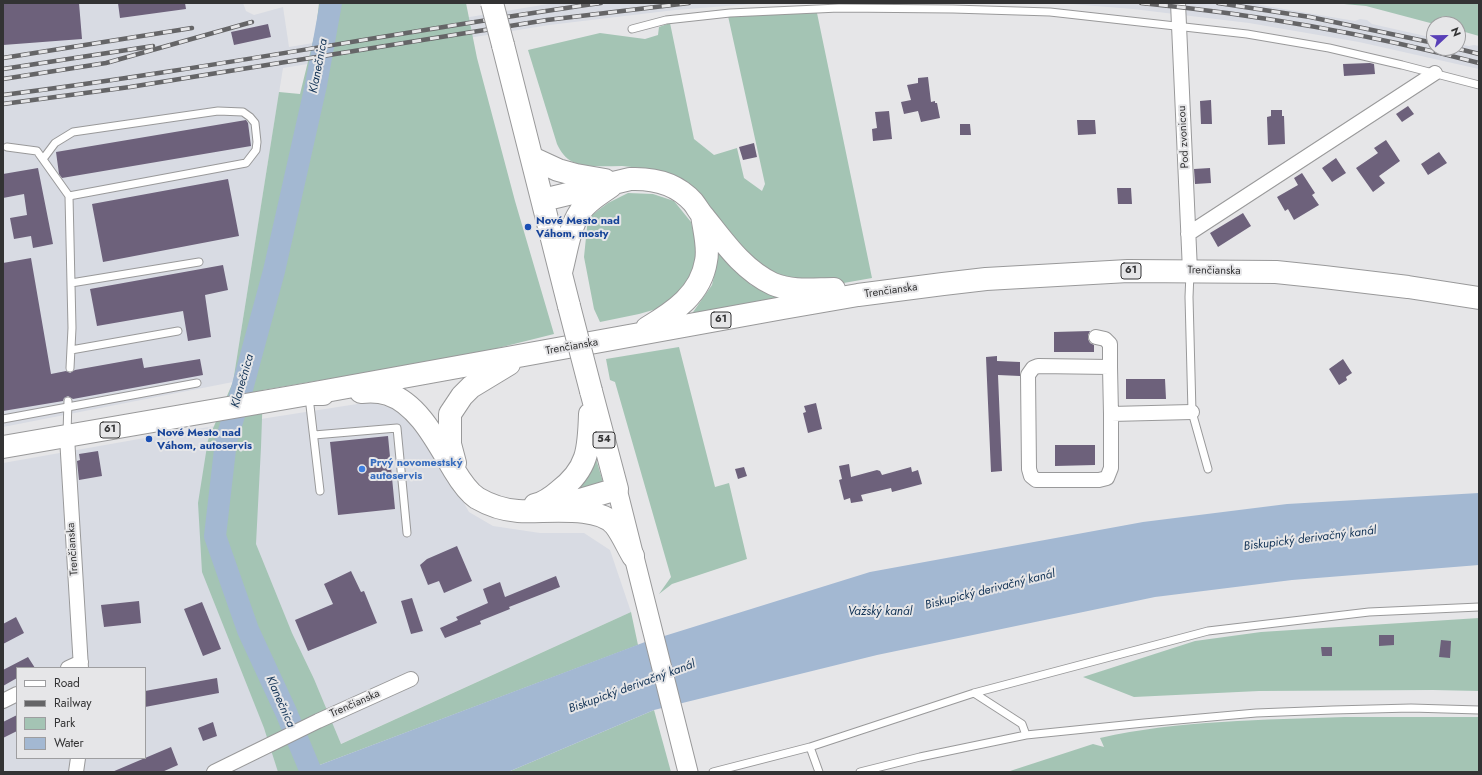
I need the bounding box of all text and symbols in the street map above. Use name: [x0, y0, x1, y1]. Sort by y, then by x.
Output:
north arrow: [1426, 16, 1466, 56]
text: N: [1447, 25, 1465, 39]
water label: Klanečnica: [307, 38, 331, 94]
street label: Pod zvonicou: [1176, 105, 1192, 169]
place label: Nové Mesto nad Váhom, mosty: [536, 214, 620, 240]
marker: Nové Mesto nad Váhom, mosty: [523, 222, 533, 232]
road number: 61: [1121, 263, 1141, 279]
street label: Trenčianska: [1187, 264, 1241, 278]
street label: Trenčianska: [864, 281, 918, 301]
road number: 61: [711, 312, 731, 328]
street label: Trenčianska: [545, 336, 599, 358]
water label: Klanečnica: [229, 353, 257, 409]
road number: 61: [100, 422, 120, 438]
place label: Nové Mesto nad Váhom, autoservis: [157, 426, 252, 452]
road number: 54: [593, 432, 615, 448]
marker: Nové Mesto nad Váhom, autoservis: [144, 434, 154, 444]
place label: Prvý novomestský autoservis: [370, 456, 463, 482]
marker: Prvý novomestský autoservis: [357, 464, 367, 474]
street label: Trenčianska: [65, 522, 81, 576]
water label: Biskupický derivačný kanál: [1243, 524, 1377, 554]
water label: Biskupický derivačný kanál: [923, 567, 1057, 613]
water label: Važský kanál: [848, 605, 912, 619]
water label: Biskupický derivačný kanál: [567, 657, 697, 717]
legend: [16, 667, 146, 759]
text: Road: [54, 674, 80, 692]
water label: Klanečnica: [262, 674, 298, 730]
street label: Trenčianska: [328, 687, 382, 721]
text: Railway: [54, 694, 92, 712]
text: Park: [54, 714, 75, 732]
text: Water: [54, 734, 84, 752]

